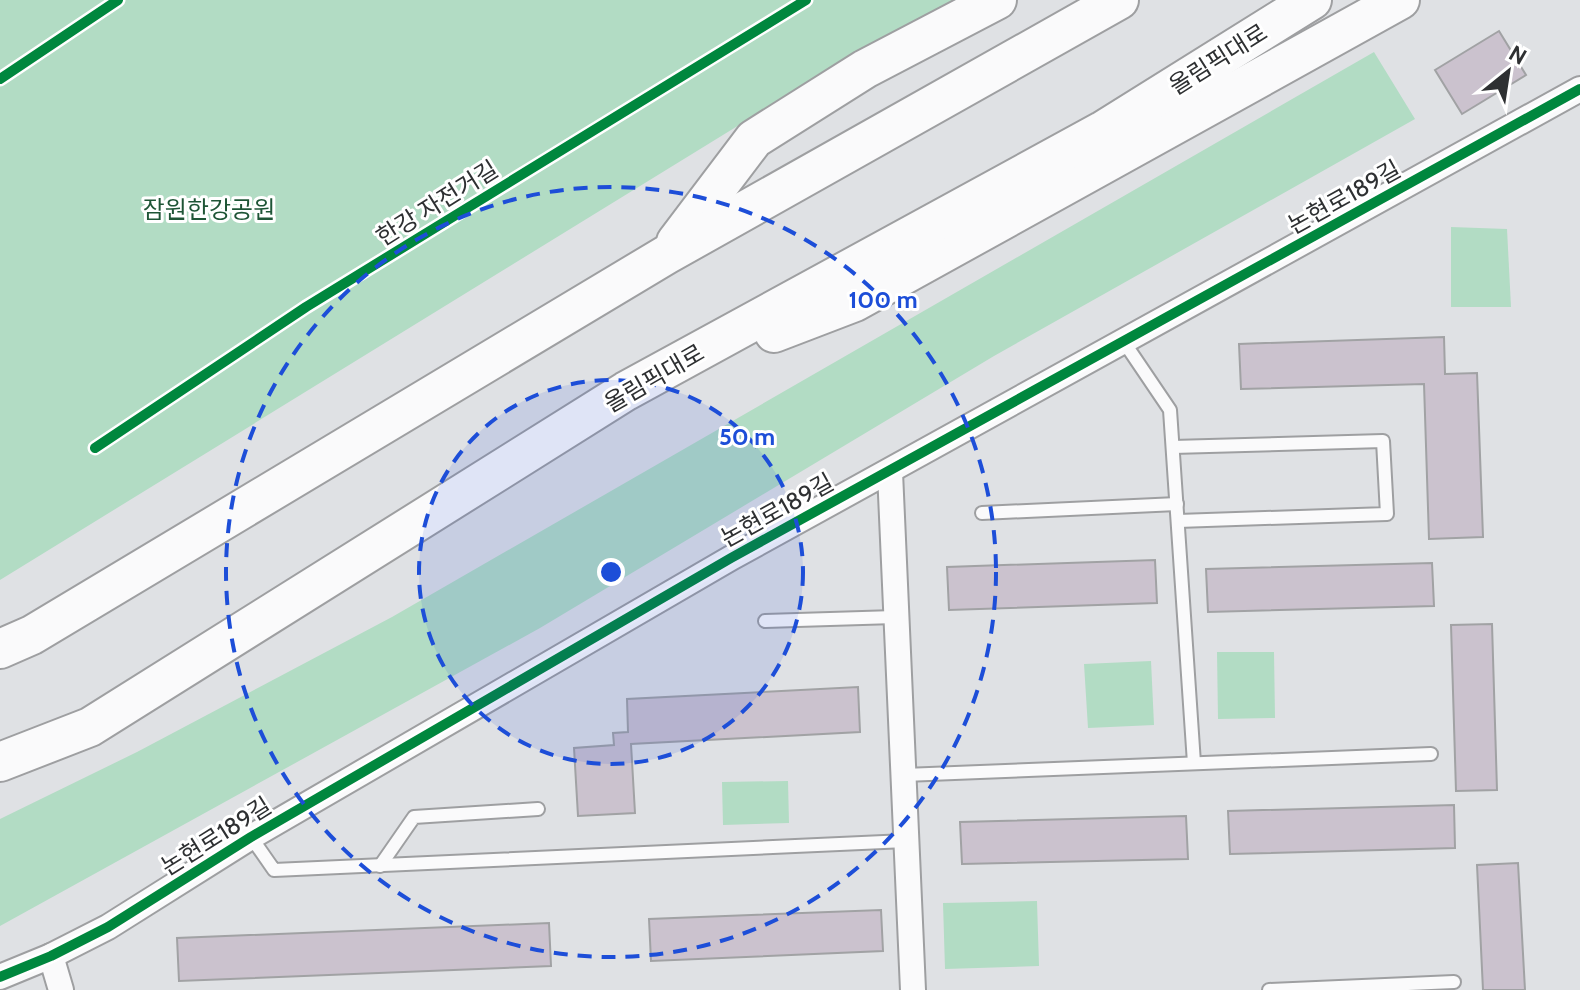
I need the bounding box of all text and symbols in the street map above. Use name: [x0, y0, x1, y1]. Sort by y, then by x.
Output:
street label: 올림픽대로: [1164, 17, 1272, 101]
north arrow: [1468, 32, 1548, 112]
text: N: [1504, 40, 1531, 71]
street label: 한강 자전거길: [371, 154, 503, 252]
street label: 논현로189길: [1283, 154, 1405, 240]
park label: 잠원한강공원: [143, 195, 275, 224]
text: 100 m: [848, 285, 918, 314]
street label: 올림픽대로: [599, 338, 709, 418]
text: 50 m: [719, 422, 775, 451]
street label: 논현로189길: [716, 467, 838, 553]
centre of rings: [597, 558, 625, 586]
street label: 논현로189길: [156, 791, 276, 881]

